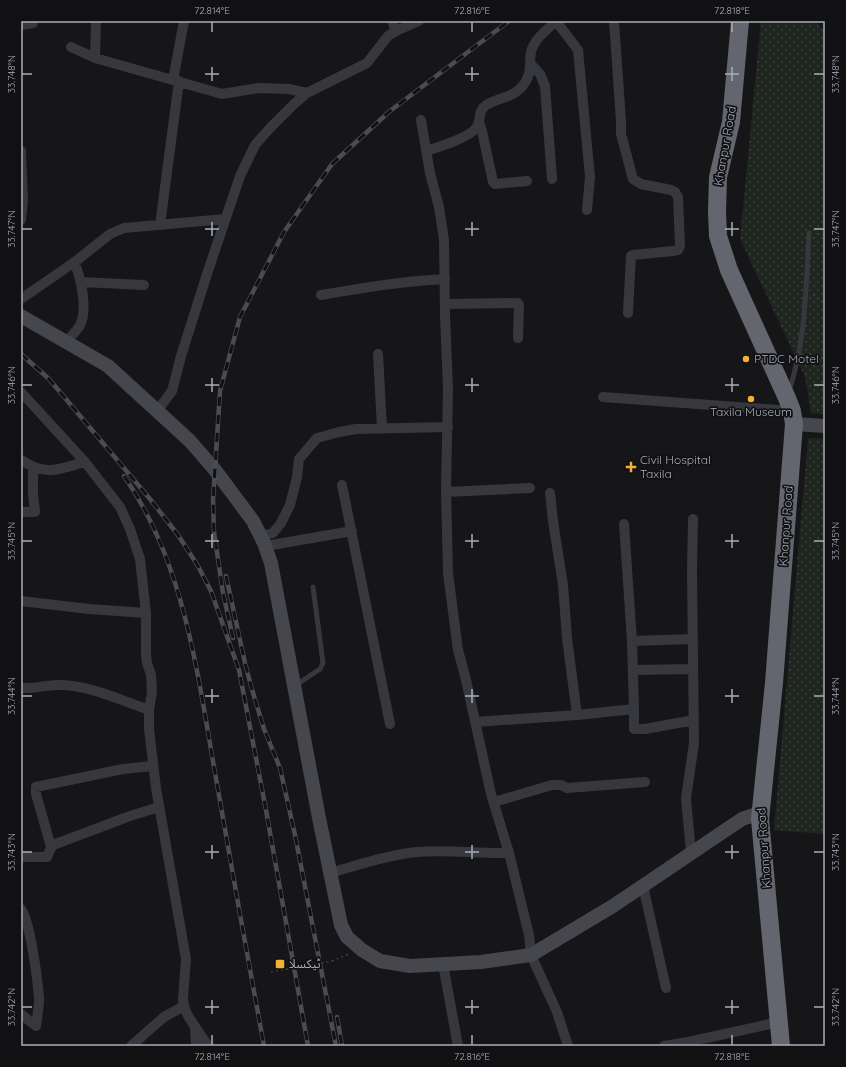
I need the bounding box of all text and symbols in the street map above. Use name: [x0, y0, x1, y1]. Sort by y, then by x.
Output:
text: 72.814°E: [194, 4, 230, 17]
text: 72.816°E: [454, 4, 490, 17]
text: 72.818°E: [714, 4, 750, 17]
text: 33.748°N: [5, 55, 18, 93]
text: 33.748°N: [829, 55, 842, 93]
street label: Khanpur Road: [710, 105, 739, 187]
text: 33.747°N: [5, 210, 18, 248]
text: 33.747°N: [829, 210, 842, 248]
place label: PTDC Motel: [754, 351, 819, 366]
marker: PTDC Motel: [741, 354, 751, 364]
text: 33.746°N: [5, 366, 18, 404]
text: 33.746°N: [829, 366, 842, 404]
marker: Taxila Museum: [746, 394, 756, 404]
place label: Taxila Museum: [710, 404, 792, 419]
place label: Civil Hospital Taxila: [640, 452, 711, 481]
marker: Civil Hospital Taxila: [625, 461, 637, 473]
street label: Khanpur Road: [775, 485, 796, 567]
text: 33.745°N: [5, 522, 18, 560]
text: 33.745°N: [829, 522, 842, 560]
text: 33.744°N: [5, 677, 18, 715]
text: 33.744°N: [829, 677, 842, 715]
street label: Khanpur Road: [753, 807, 774, 889]
text: 33.743°N: [5, 833, 18, 871]
text: 33.743°N: [829, 833, 842, 871]
place label: ٹیکسلا: [289, 956, 321, 971]
marker: ٹیکسلا: [274, 958, 286, 970]
text: 33.742°N: [5, 988, 18, 1026]
text: 33.742°N: [829, 988, 842, 1026]
text: 72.814°E: [194, 1050, 230, 1063]
text: 72.816°E: [454, 1050, 490, 1063]
text: 72.818°E: [714, 1050, 750, 1063]

